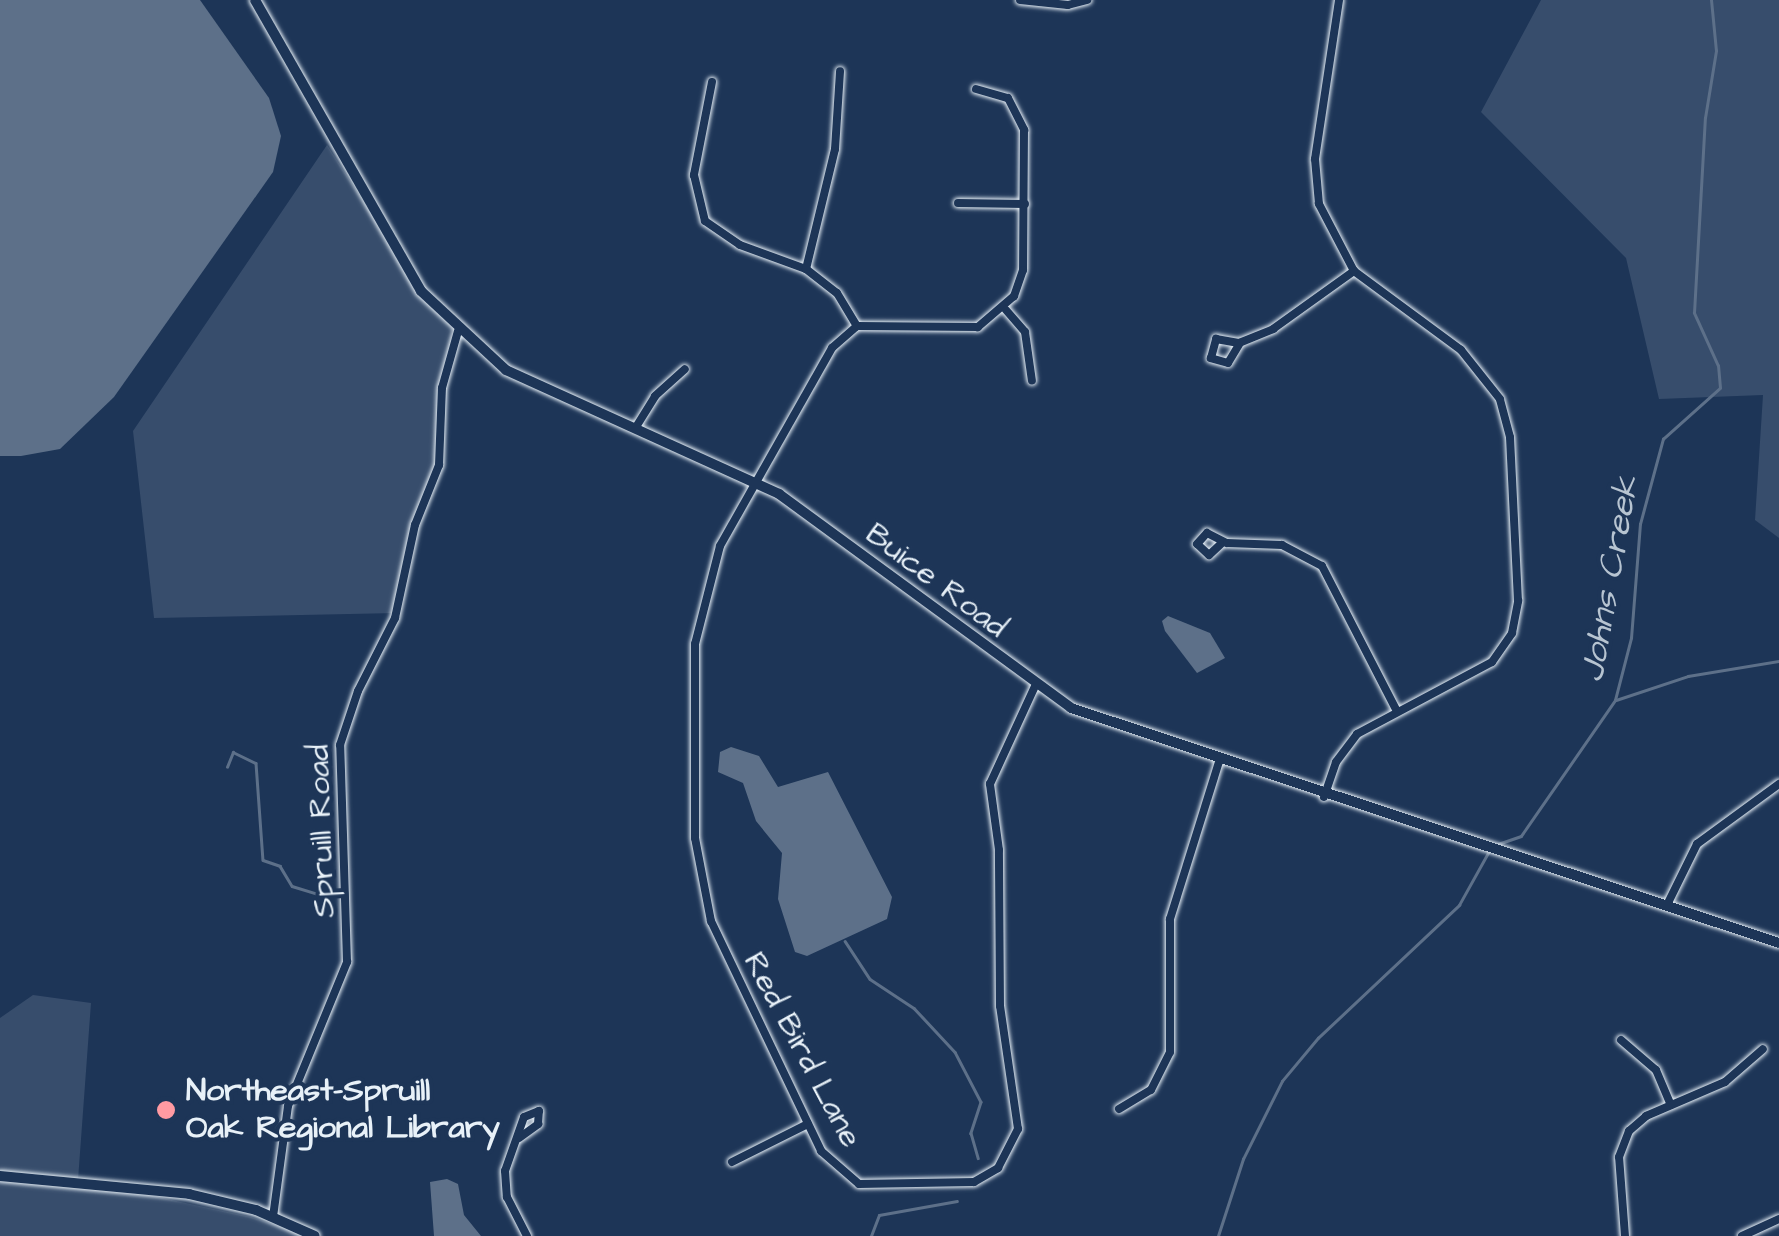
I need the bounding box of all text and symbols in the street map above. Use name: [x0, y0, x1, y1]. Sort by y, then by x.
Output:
water label: Johns Creek: [1571, 473, 1649, 685]
street label: Buice Road: [857, 515, 1015, 647]
street label: Spruill Road: [300, 744, 344, 918]
street label: Red Bird Lane: [734, 946, 870, 1154]
place label: Northeast-Spruill Oak Regional Library: [186, 1073, 500, 1148]
marker: Northeast-Spruill Oak Regional Library: [155, 1099, 177, 1121]

